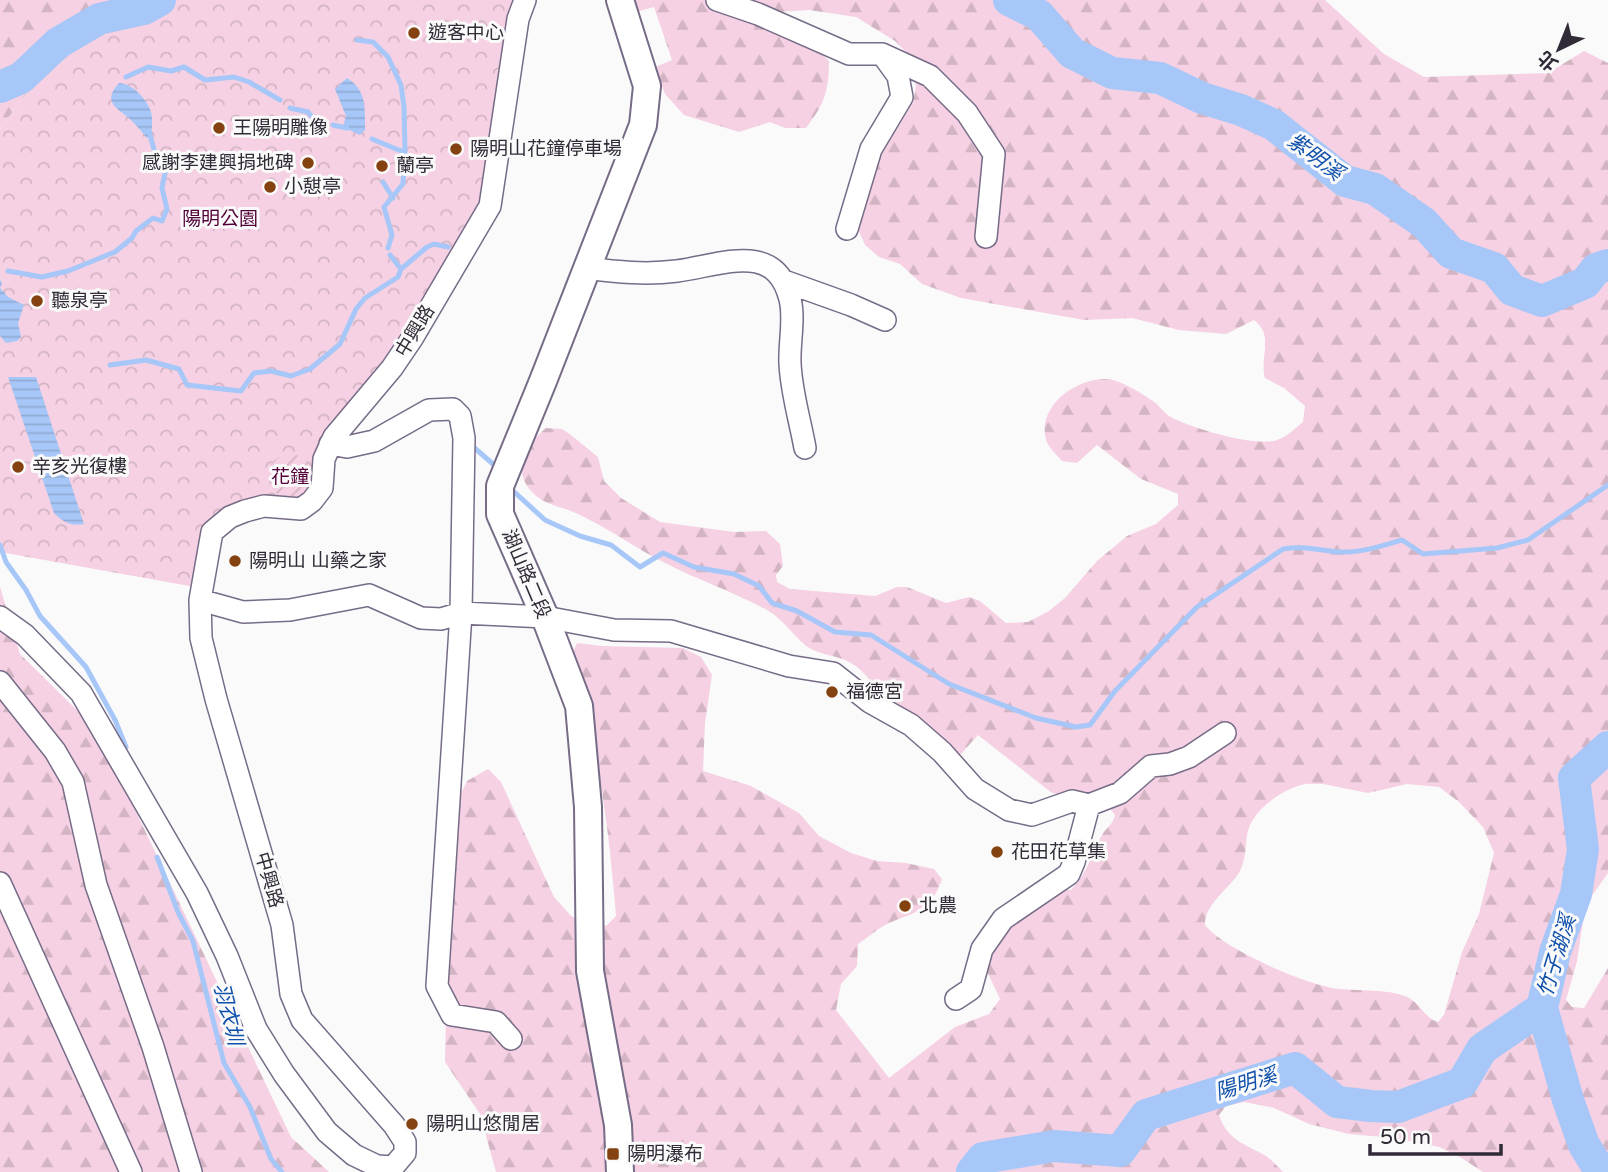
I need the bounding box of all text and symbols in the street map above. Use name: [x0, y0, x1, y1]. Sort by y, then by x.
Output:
north arrow: [1524, 14, 1594, 84]
place label: 遊客中心: [428, 22, 504, 44]
marker: 遊客中心: [406, 25, 422, 41]
text: 北: [1534, 46, 1563, 75]
place label: 王陽明雕像: [233, 117, 328, 139]
marker: 王陽明雕像: [211, 120, 227, 136]
water label: 紫明溪: [1282, 128, 1350, 188]
place label: 陽明山花鐘停車場: [470, 138, 622, 160]
marker: 陽明山花鐘停車場: [448, 141, 464, 157]
place label: 感謝李建興捐地碑: [142, 152, 294, 174]
marker: 感謝李建興捐地碑: [300, 155, 316, 171]
place label: 蘭亭: [396, 155, 434, 177]
marker: 蘭亭: [374, 158, 390, 174]
place label: 小憇亭: [284, 176, 341, 198]
marker: 小憇亭: [262, 179, 278, 195]
park label: 陽明公園: [182, 208, 258, 230]
place label: 聽泉亭: [51, 290, 108, 312]
marker: 聽泉亭: [29, 293, 45, 309]
street label: 中興路: [391, 301, 439, 361]
place label: 辛亥光復樓: [32, 456, 127, 478]
marker: 辛亥光復樓: [10, 459, 26, 475]
park label: 花鐘: [271, 466, 309, 488]
street label: 湖山路二段: [497, 526, 555, 622]
place label: 陽明山 山藥之家: [249, 550, 387, 572]
marker: 陽明山 山藥之家: [227, 553, 243, 569]
place label: 福德宮: [846, 681, 903, 703]
marker: 福德宮: [824, 684, 840, 700]
place label: 花田花草集: [1011, 841, 1106, 863]
marker: 花田花草集: [989, 844, 1005, 860]
street label: 中興路: [251, 850, 287, 910]
place label: 北農: [919, 895, 957, 917]
marker: 北農: [897, 898, 913, 914]
water label: 竹子湖溪: [1533, 909, 1582, 1000]
water label: 羽衣圳: [208, 980, 248, 1050]
water label: 陽明溪: [1212, 1062, 1283, 1105]
scale bar: [1370, 1112, 1501, 1156]
place label: 陽明山悠閒居: [426, 1113, 540, 1135]
marker: 陽明山悠閒居: [404, 1116, 420, 1132]
text: 50 m: [1380, 1125, 1431, 1150]
place label: 陽明瀑布: [627, 1143, 703, 1165]
marker: 陽明瀑布: [605, 1146, 621, 1162]

